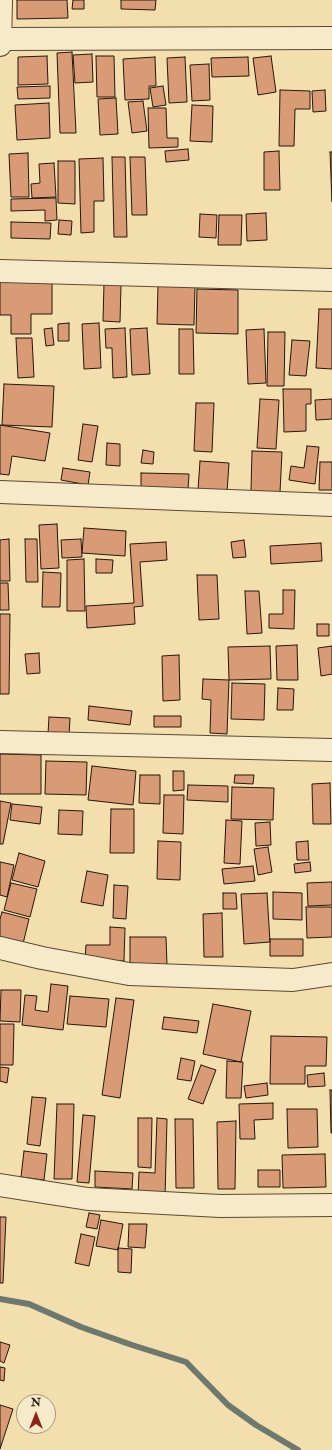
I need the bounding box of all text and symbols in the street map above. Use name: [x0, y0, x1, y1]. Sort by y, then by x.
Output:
north arrow: [16, 1394, 56, 1434]
text: N: [31, 1396, 41, 1409]

